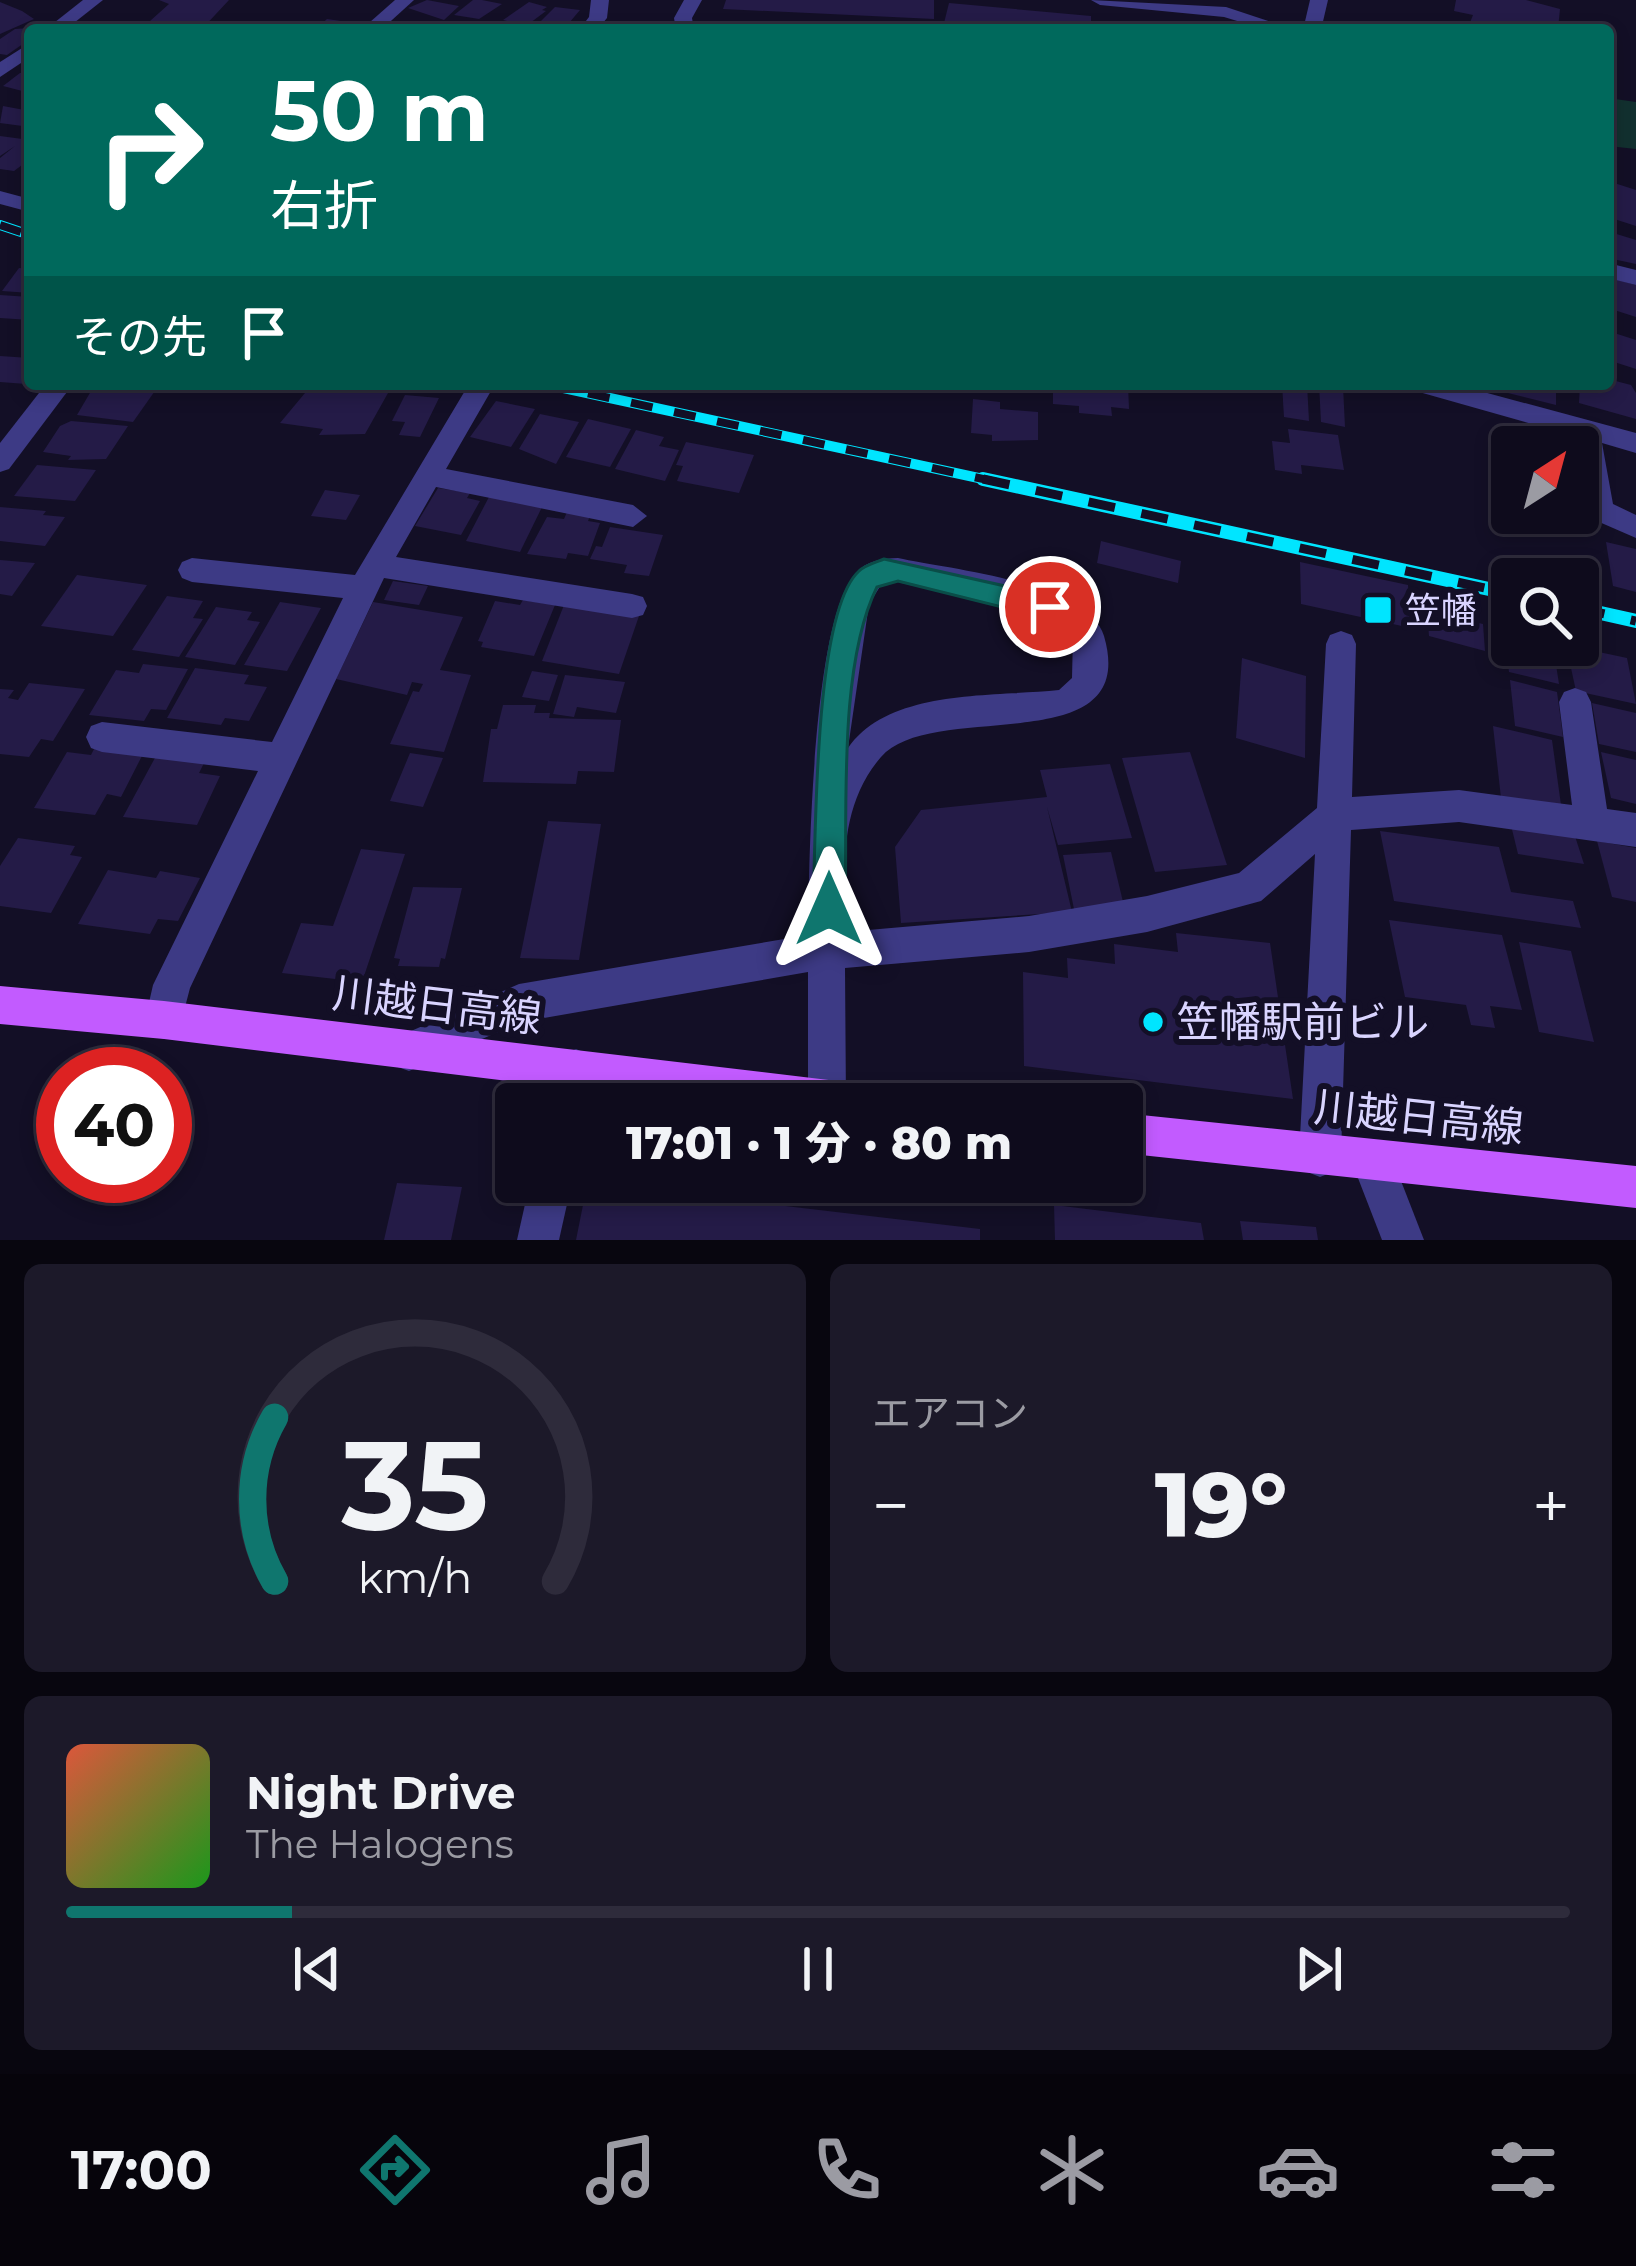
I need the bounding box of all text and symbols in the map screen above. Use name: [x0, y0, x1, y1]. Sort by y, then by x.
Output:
text: 50 m: [270, 60, 489, 162]
icon: right: [72, 72, 228, 228]
text: 右折: [270, 173, 378, 239]
icon: arrive: [231, 300, 297, 366]
text: その先: [72, 309, 207, 364]
north arrow: [1491, 426, 1599, 534]
map controls: [1491, 426, 1599, 666]
pin: [999, 556, 1101, 658]
button: search: [1491, 558, 1599, 666]
icon: arrive: [1017, 574, 1083, 640]
place label: 笠幡: [1405, 588, 1477, 632]
marker: 笠幡: [1362, 594, 1394, 626]
position arrow: [766, 846, 892, 972]
street label: 川越日高線: [330, 966, 544, 1044]
place label: 笠幡駅前ビル: [1177, 996, 1429, 1048]
marker: 笠幡駅前ビル: [1140, 1009, 1166, 1035]
speed limit sign: 40: [36, 1047, 192, 1203]
street label: 川越日高線: [1312, 1080, 1526, 1154]
text: 17:01 · 1 分 · 80 m: [626, 1115, 1012, 1170]
text: エアコン: [872, 1389, 1028, 1437]
text: 35: [341, 1409, 488, 1561]
text: 19°: [1155, 1450, 1287, 1560]
text: −: [872, 1465, 910, 1546]
text: +: [1532, 1465, 1570, 1546]
text: km/h: [358, 1551, 472, 1604]
text: Night Drive: [246, 1765, 515, 1820]
text: The Halogens: [246, 1820, 514, 1868]
icon: previous: [284, 1936, 350, 2002]
icon: pause: [785, 1936, 851, 2002]
icon: next: [1286, 1936, 1352, 2002]
icon: directions: [353, 2128, 437, 2212]
icon: music: [579, 2128, 663, 2212]
icon: phone: [805, 2128, 889, 2212]
icon: climate: [1030, 2128, 1114, 2212]
icon: car: [1256, 2128, 1340, 2212]
icon: filters: [1481, 2128, 1565, 2212]
text: 17:00: [71, 2137, 212, 2203]

